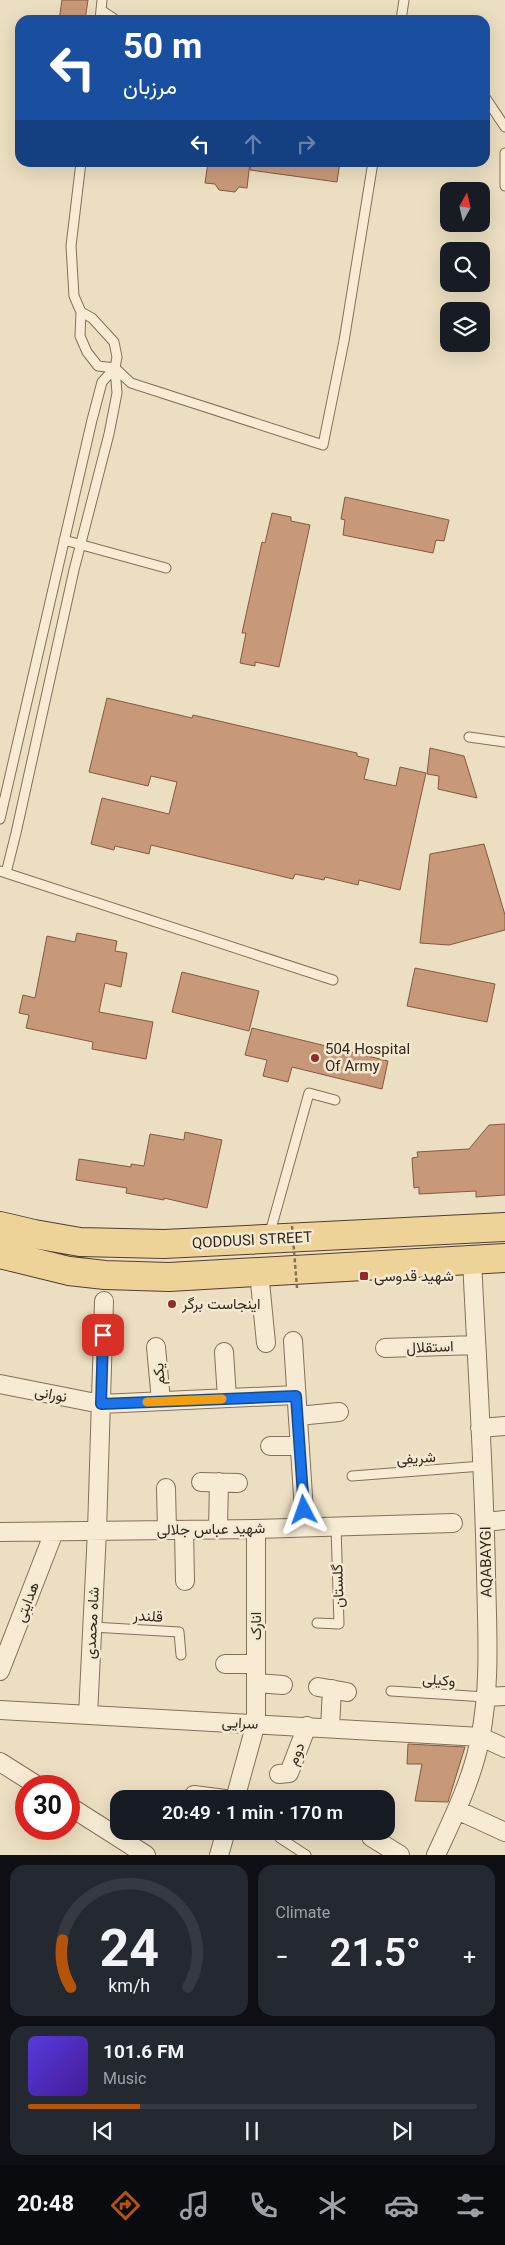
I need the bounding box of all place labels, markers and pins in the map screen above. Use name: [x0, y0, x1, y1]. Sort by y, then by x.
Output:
place label: 504 Hospital Of Army: [325, 1039, 410, 1079]
marker: 504 Hospital Of Army: [309, 1052, 321, 1064]
place label: شهید قدوسی: [374, 1266, 454, 1289]
marker: شهید قدوسی: [358, 1270, 370, 1282]
place label: اینجاست برگر: [181, 1294, 260, 1317]
marker: اینجاست برگر: [166, 1298, 178, 1310]
pin: [82, 1314, 124, 1356]

